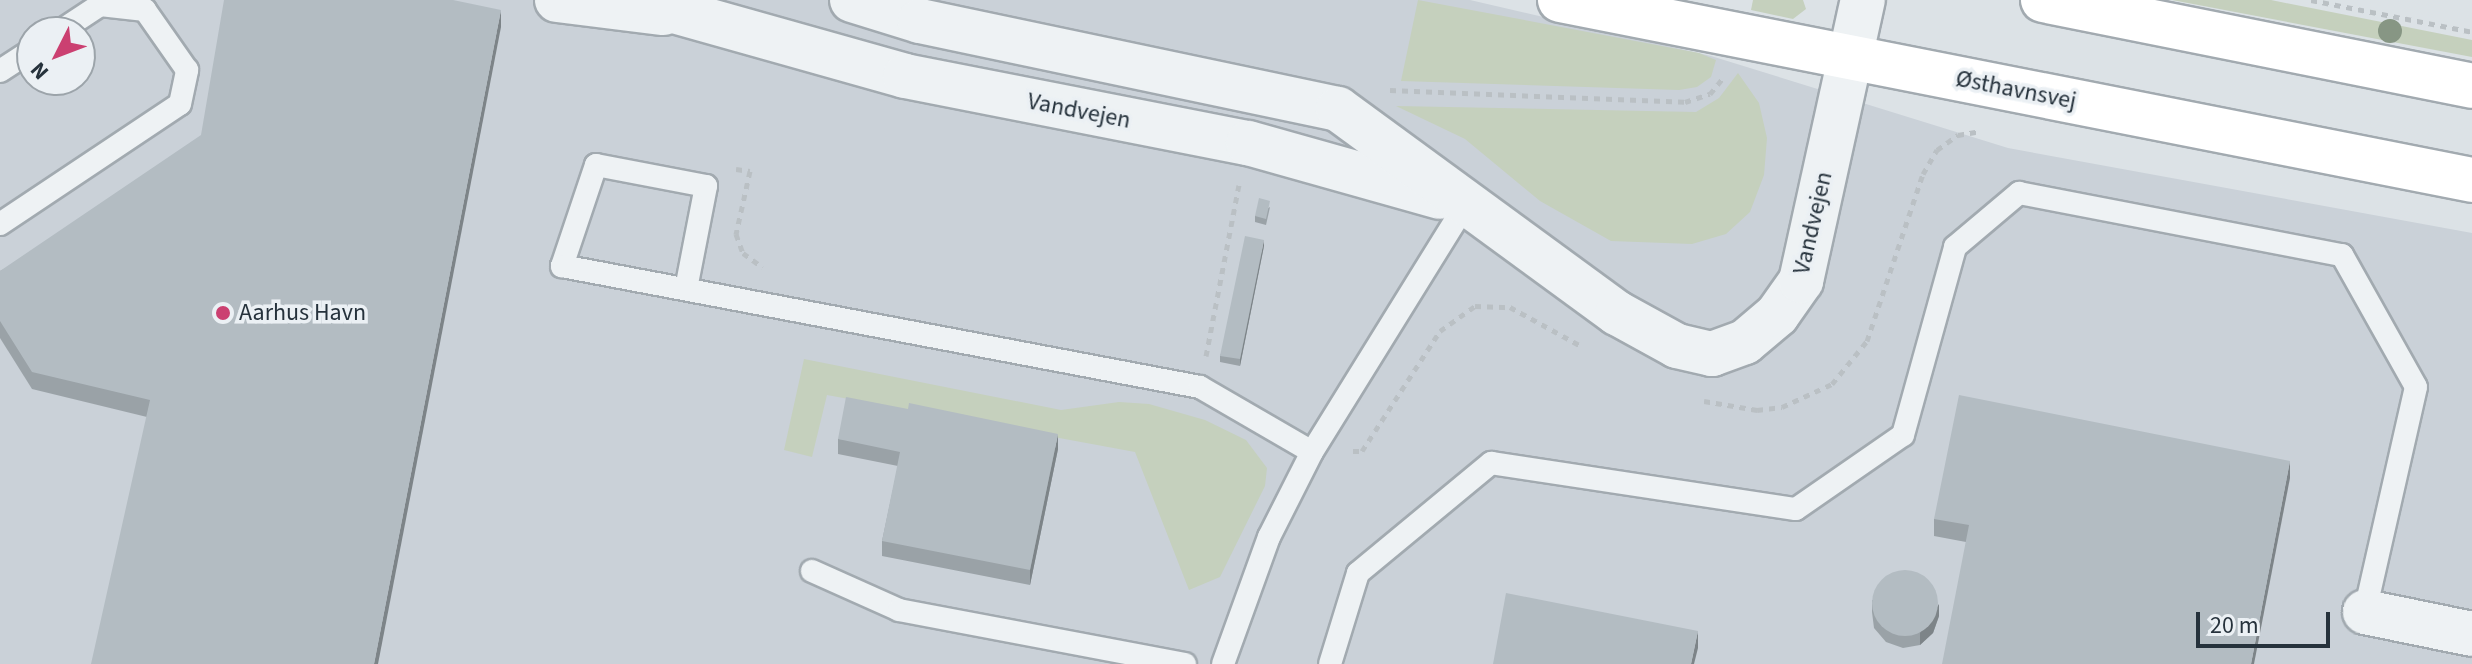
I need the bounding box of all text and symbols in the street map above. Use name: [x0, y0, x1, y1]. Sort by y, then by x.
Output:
north arrow: [16, 16, 96, 96]
text: N: [23, 55, 56, 87]
street label: Østhavnsvej: [1953, 64, 2079, 116]
street label: Vandvejen: [1025, 87, 1133, 135]
street label: Vandvejen: [1787, 169, 1839, 277]
place label: Aarhus Havn: [239, 299, 366, 327]
marker: Aarhus Havn: [214, 304, 232, 322]
scale bar: [2200, 596, 2334, 646]
text: 20 m: [2210, 608, 2259, 643]

